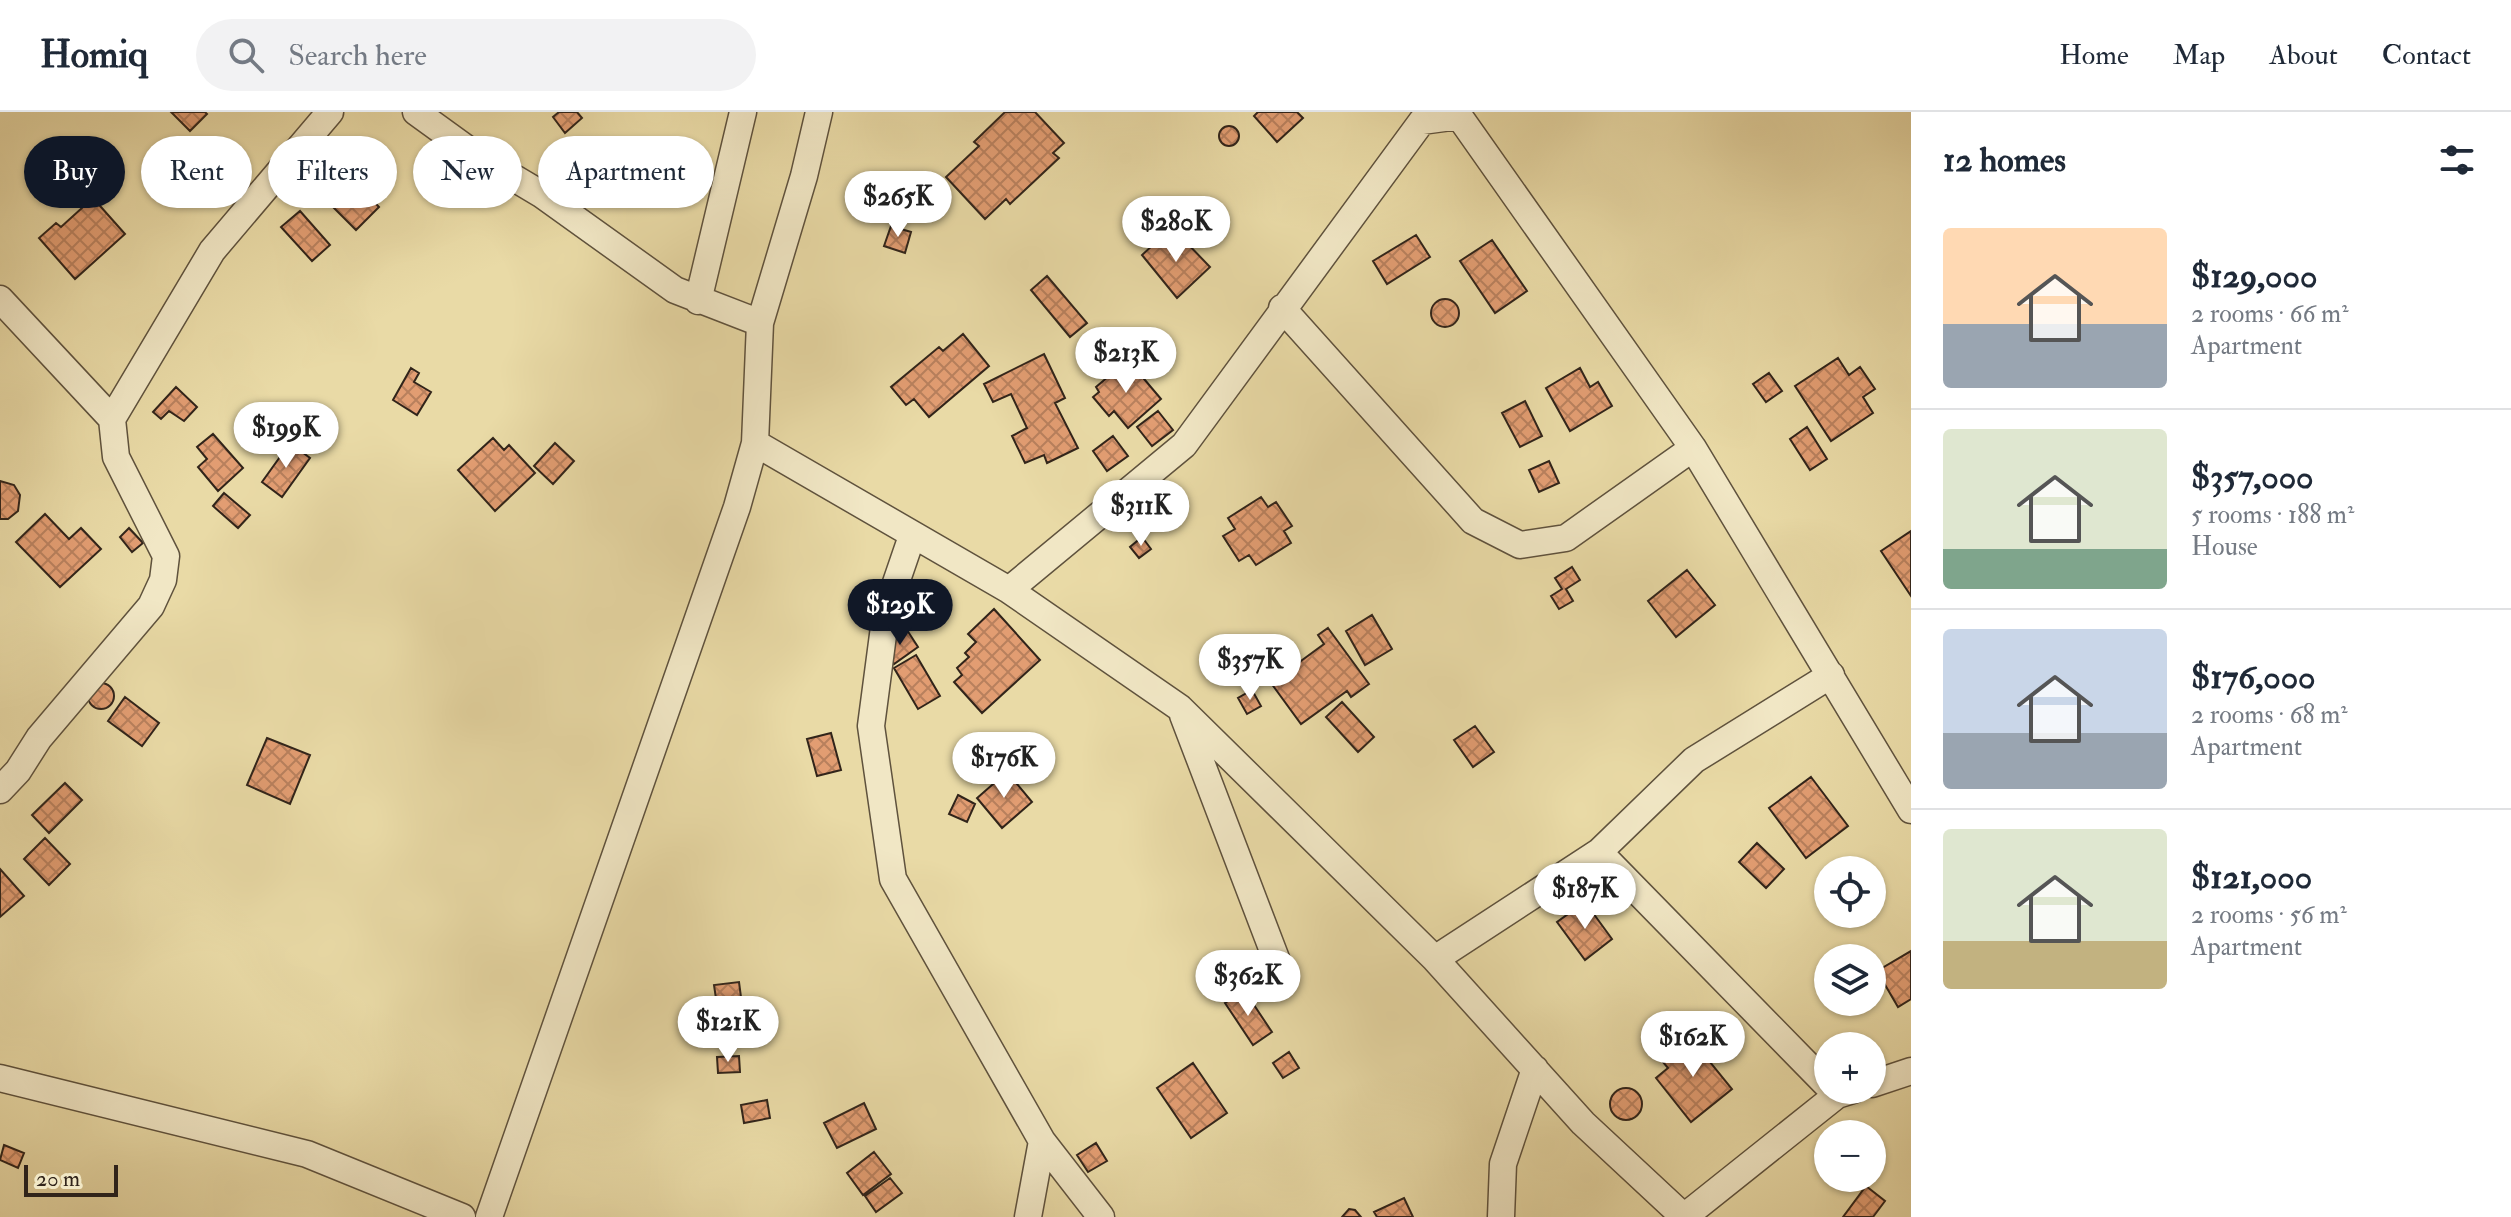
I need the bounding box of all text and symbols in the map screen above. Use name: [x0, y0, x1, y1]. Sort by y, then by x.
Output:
search box: [196, 19, 756, 91]
text: Homiq: [40, 31, 148, 79]
icon: search: [224, 33, 268, 77]
text: Search here: [288, 37, 427, 74]
text: Home: [2059, 38, 2129, 73]
text: Map: [2173, 38, 2225, 73]
text: About: [2269, 38, 2338, 73]
text: Contact: [2382, 38, 2471, 73]
chip: Buy: [24, 136, 125, 208]
chip: Rent: [141, 136, 252, 208]
chip: Filters: [268, 136, 397, 208]
chip: New: [413, 136, 522, 208]
chip: Apartment: [538, 136, 714, 208]
icon: filters: [2435, 138, 2479, 182]
text: 12 homes: [1943, 139, 2066, 182]
pin: $265K: [842, 171, 954, 239]
text: $265K: [863, 181, 933, 213]
pin: $280K: [1120, 196, 1232, 264]
text: $280K: [1140, 206, 1212, 238]
text: $129,000: [2191, 255, 2317, 298]
icon: home: [2007, 260, 2103, 356]
text: 2 rooms · 66 m²: [2191, 298, 2349, 330]
pin: $213K: [1070, 327, 1182, 395]
text: Apartment: [2191, 330, 2302, 362]
text: $213K: [1093, 337, 1159, 369]
pin: $199K: [230, 402, 342, 470]
text: $199K: [252, 412, 320, 444]
text: $357,000: [2191, 456, 2314, 499]
icon: home: [2007, 461, 2103, 557]
pin: $311K: [1085, 480, 1197, 548]
text: $311K: [1110, 490, 1172, 522]
text: 5 rooms · 188 m²: [2191, 499, 2354, 531]
text: House: [2191, 531, 2258, 563]
pin: $129K: [844, 579, 956, 647]
text: $129K: [866, 589, 934, 621]
pin: $357K: [1194, 634, 1306, 702]
text: $357K: [1217, 644, 1283, 676]
text: $176,000: [2191, 656, 2316, 699]
icon: home: [2007, 661, 2103, 757]
text: 2 rooms · 68 m²: [2191, 699, 2348, 731]
text: Apartment: [2191, 731, 2302, 763]
pin: $176K: [948, 732, 1060, 800]
text: $176K: [970, 742, 1038, 774]
map controls: [1814, 856, 1886, 1192]
button: locate: [1814, 856, 1886, 928]
text: $121,000: [2191, 856, 2312, 899]
icon: home: [2007, 861, 2103, 957]
pin: $187K: [1529, 863, 1641, 931]
text: $187K: [1552, 873, 1618, 905]
text: 2 rooms · 56 m²: [2191, 899, 2347, 931]
text: Apartment: [2191, 931, 2302, 963]
button: layers: [1814, 944, 1886, 1016]
pin: $362K: [1192, 950, 1304, 1018]
text: $362K: [1213, 960, 1283, 992]
pin: $121K: [672, 996, 784, 1064]
text: $121K: [696, 1006, 760, 1038]
pin: $162K: [1637, 1011, 1749, 1079]
text: $162K: [1659, 1021, 1727, 1053]
button: +: [1814, 1032, 1886, 1104]
button: −: [1814, 1120, 1886, 1192]
scale bar: [24, 1161, 118, 1197]
text: 20 m: [36, 1165, 80, 1193]

